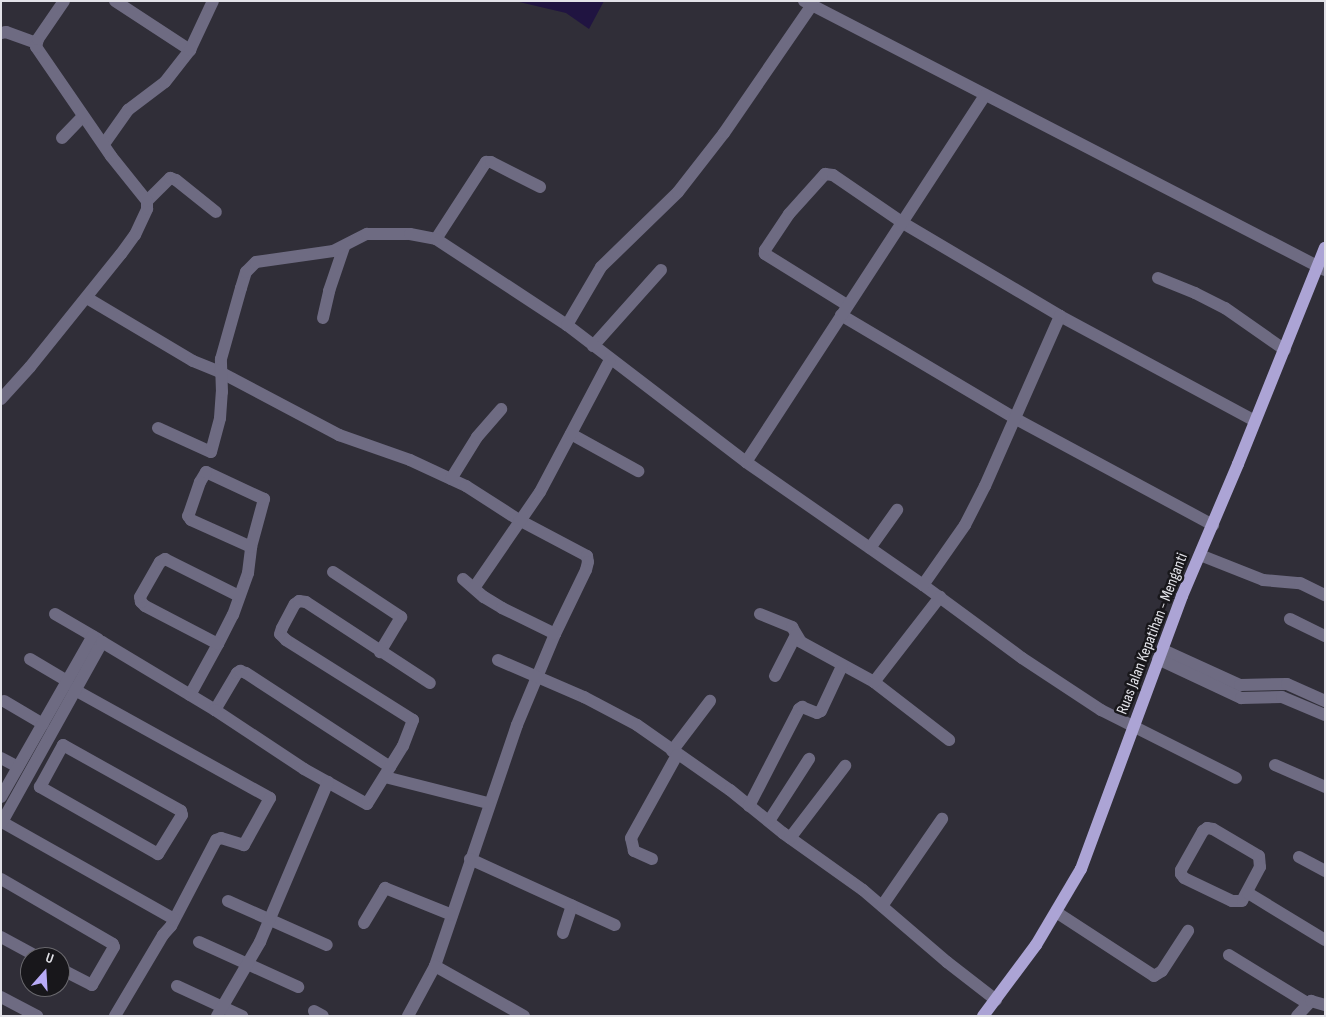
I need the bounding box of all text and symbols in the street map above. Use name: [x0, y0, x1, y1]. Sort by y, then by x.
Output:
street label: Ruas Jalan Kepatihan - Menganti: [1113, 551, 1193, 717]
north arrow: [20, 947, 70, 997]
text: U: [43, 949, 56, 968]

